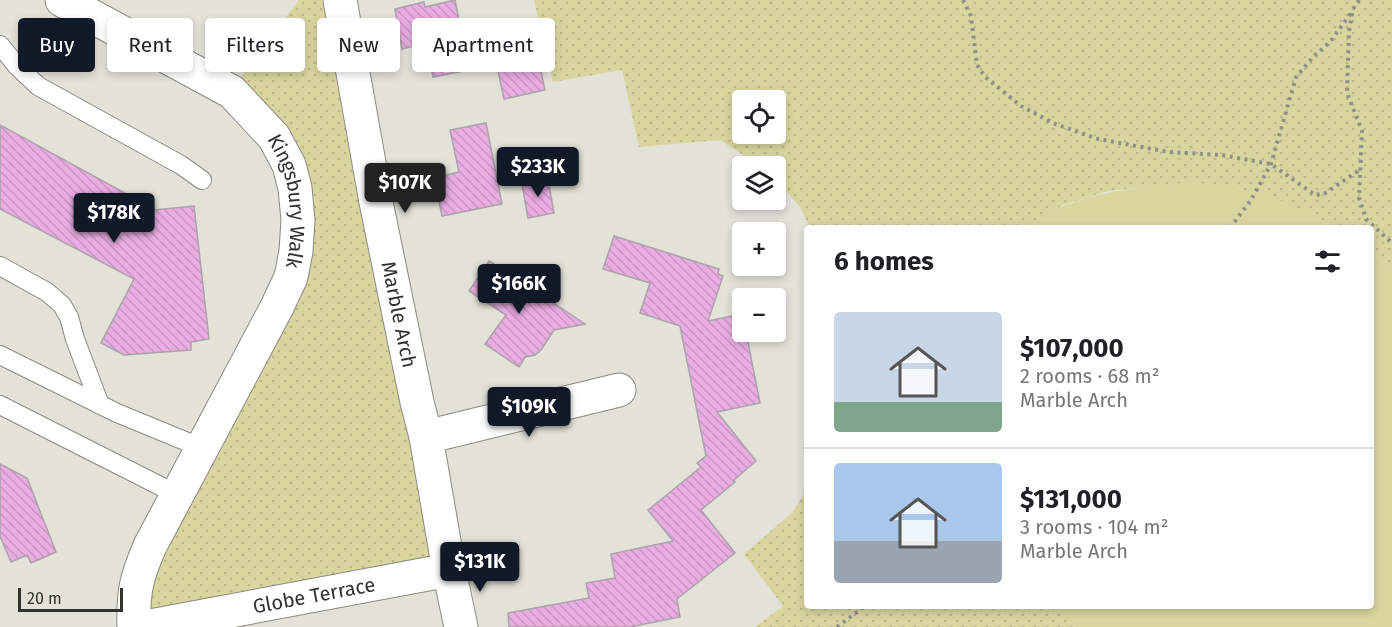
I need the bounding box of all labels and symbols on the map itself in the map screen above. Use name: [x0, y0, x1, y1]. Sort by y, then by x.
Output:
street label: Kingsbury Walk: [263, 130, 310, 271]
pin: $233K: [496, 147, 580, 198]
pin: $107K: [363, 163, 447, 214]
pin: $178K: [72, 193, 156, 244]
street label: Marble Arch: [376, 259, 422, 370]
pin: $166K: [477, 264, 561, 315]
pin: $109K: [487, 387, 571, 438]
pin: $131K: [438, 542, 522, 593]
street label: Globe Terrace: [251, 572, 377, 619]
scale bar: [18, 585, 123, 612]

